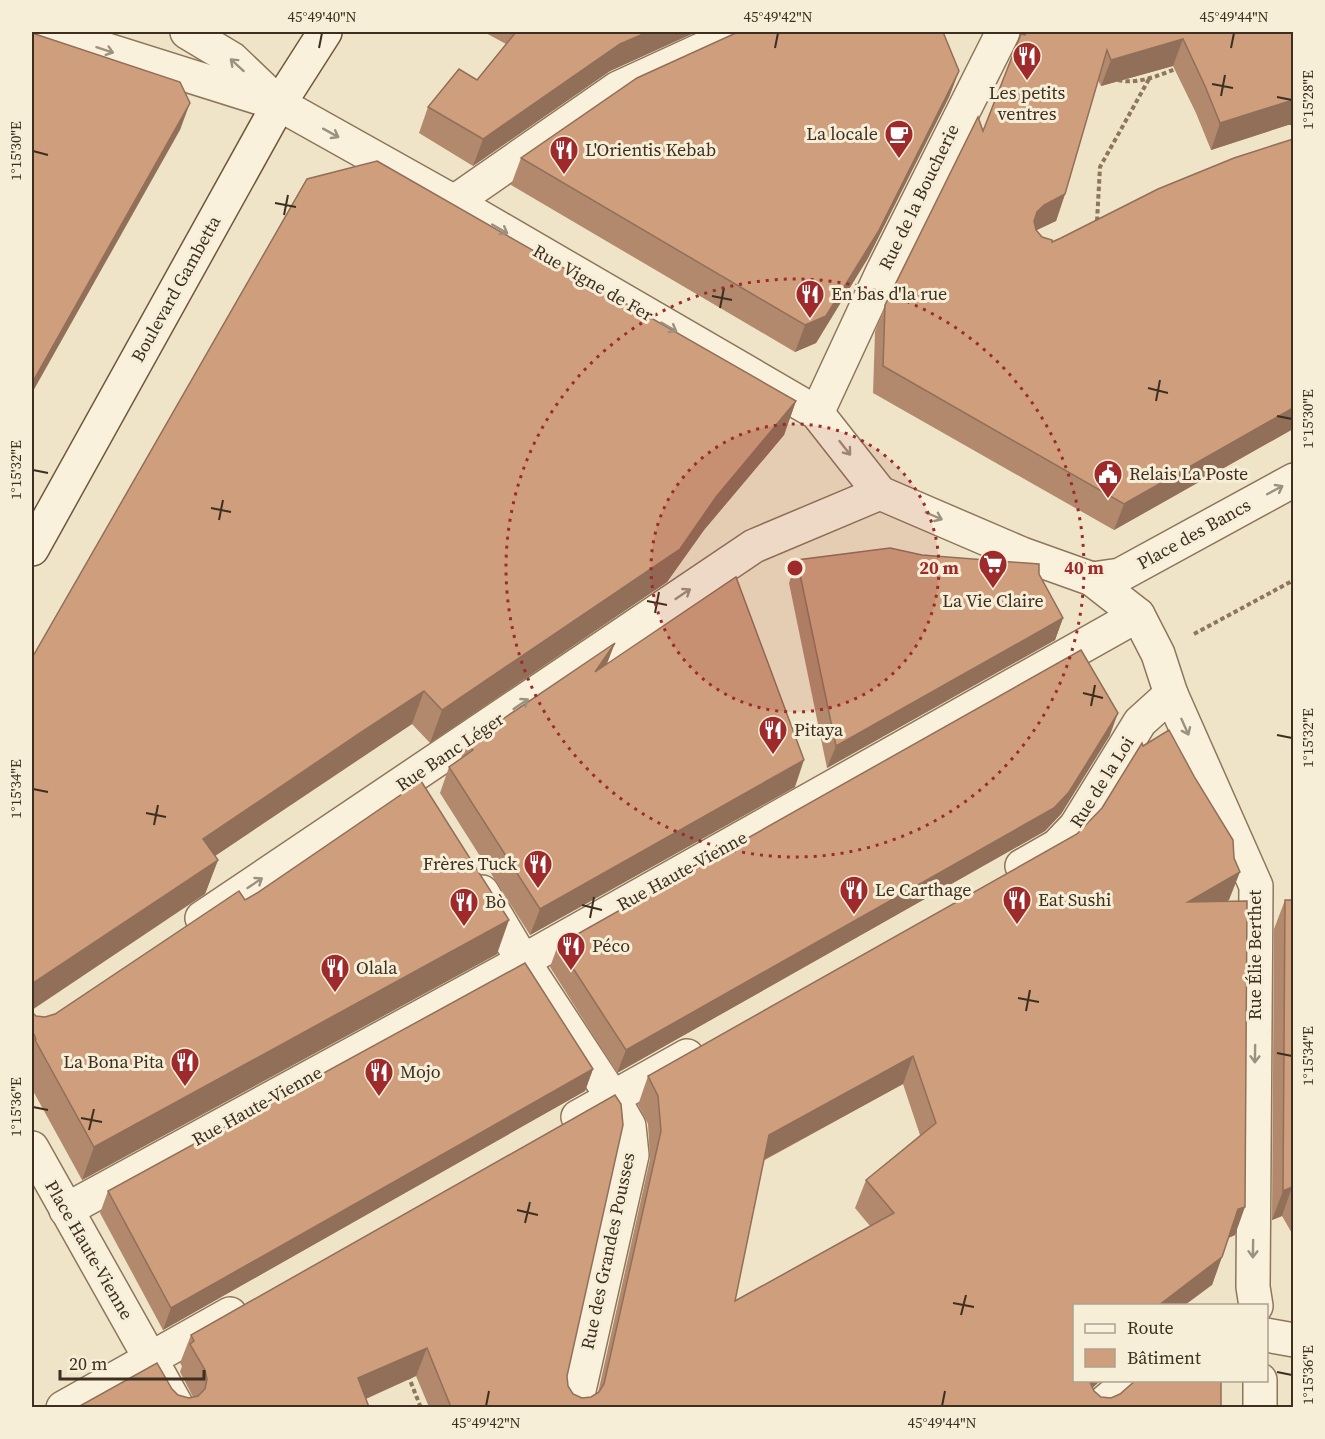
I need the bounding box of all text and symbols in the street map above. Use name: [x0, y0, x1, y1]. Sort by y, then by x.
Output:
text: 45°49'40"N: [287, 6, 357, 27]
text: 45°49'42"N: [743, 6, 813, 27]
text: 45°49'44"N: [1199, 6, 1269, 27]
restaurant icon: Les petits ventres: [1011, 40, 1043, 82]
one-way arrow: [95, 45, 114, 56]
one-way arrow: [229, 58, 245, 71]
text: 1°15'28"E: [1297, 70, 1318, 130]
place label: Les petits ventres: [989, 80, 1065, 126]
cafe icon: La locale: [883, 118, 915, 160]
street label: Rue de la Boucherie: [872, 120, 965, 274]
text: 1°15'30"E: [5, 121, 26, 181]
place label: La locale: [806, 121, 878, 146]
one-way arrow: [321, 128, 339, 139]
restaurant icon: L'Orientis Kebab: [548, 134, 580, 176]
place label: L'Orientis Kebab: [585, 137, 716, 162]
street label: Boulevard Gambetta: [125, 210, 227, 366]
one-way arrow: [491, 223, 508, 235]
street label: Rue Vigne de Fer: [528, 238, 658, 327]
restaurant icon: En bas d'la rue: [794, 278, 826, 320]
place label: En bas d'la rue: [831, 281, 947, 306]
one-way arrow: [660, 321, 677, 333]
text: 1°15'30"E: [1297, 389, 1318, 449]
text: 1°15'32"E: [5, 440, 26, 500]
one-way arrow: [838, 440, 851, 456]
public building icon: Relais La Poste: [1092, 458, 1124, 500]
place label: Relais La Poste: [1129, 461, 1248, 486]
one-way arrow: [1266, 484, 1283, 496]
street label: Place des Bancs: [1132, 492, 1255, 575]
one-way arrow: [924, 511, 943, 522]
supermarket icon: La Vie Claire: [977, 548, 1009, 590]
text: 20 m: [919, 555, 959, 580]
text: 40 m: [1064, 555, 1104, 580]
centre of rings: [785, 558, 805, 578]
one-way arrow: [674, 588, 691, 601]
place label: La Vie Claire: [942, 588, 1044, 613]
one-way arrow: [513, 698, 529, 710]
street label: Rue Banc Léger: [391, 706, 509, 797]
text: 1°15'32"E: [1297, 708, 1318, 768]
restaurant icon: Pitaya: [757, 714, 789, 756]
place label: Pitaya: [794, 717, 844, 742]
one-way arrow: [1180, 717, 1192, 735]
street label: Rue de la Loi: [1064, 731, 1140, 832]
text: 1°15'34"E: [5, 759, 26, 819]
street label: Rue Haute-Vienne: [612, 824, 751, 917]
restaurant icon: Frères Tuck: [522, 848, 554, 890]
place label: Frères Tuck: [423, 851, 517, 876]
restaurant icon: Le Carthage: [838, 874, 870, 916]
one-way arrow: [246, 877, 263, 889]
place label: Le Carthage: [875, 877, 971, 902]
restaurant icon: Eat Sushi: [1001, 884, 1033, 926]
restaurant icon: Bò: [448, 886, 480, 928]
place label: Eat Sushi: [1038, 887, 1111, 912]
place label: Bò: [485, 889, 506, 914]
street label: Rue Élie Berthet: [1242, 890, 1267, 1020]
restaurant icon: Péco: [555, 930, 587, 972]
place label: Péco: [592, 933, 630, 958]
restaurant icon: Olala: [319, 952, 351, 994]
place label: Olala: [356, 955, 398, 980]
text: 1°15'34"E: [1297, 1026, 1318, 1086]
one-way arrow: [1249, 1043, 1261, 1063]
restaurant icon: La Bona Pita: [169, 1046, 201, 1088]
place label: La Bona Pita: [63, 1049, 165, 1074]
restaurant icon: Mojo: [363, 1056, 395, 1098]
street label: Rue Haute-Vienne: [187, 1059, 326, 1152]
place label: Mojo: [400, 1059, 441, 1084]
text: 1°15'36"E: [5, 1077, 26, 1137]
street label: Rue des Grandes Pousses: [574, 1150, 641, 1352]
street label: Place Haute-Vienne: [39, 1175, 140, 1324]
one-way arrow: [1247, 1238, 1259, 1258]
legend: [1073, 1304, 1268, 1382]
text: Route: [1127, 1315, 1174, 1340]
scale bar: [60, 1343, 204, 1381]
text: Bâtiment: [1127, 1345, 1201, 1370]
text: 1°15'36"E: [1297, 1345, 1318, 1405]
text: 20 m: [69, 1351, 107, 1376]
text: 45°49'42"N: [451, 1412, 521, 1433]
text: 45°49'44"N: [907, 1412, 977, 1433]

